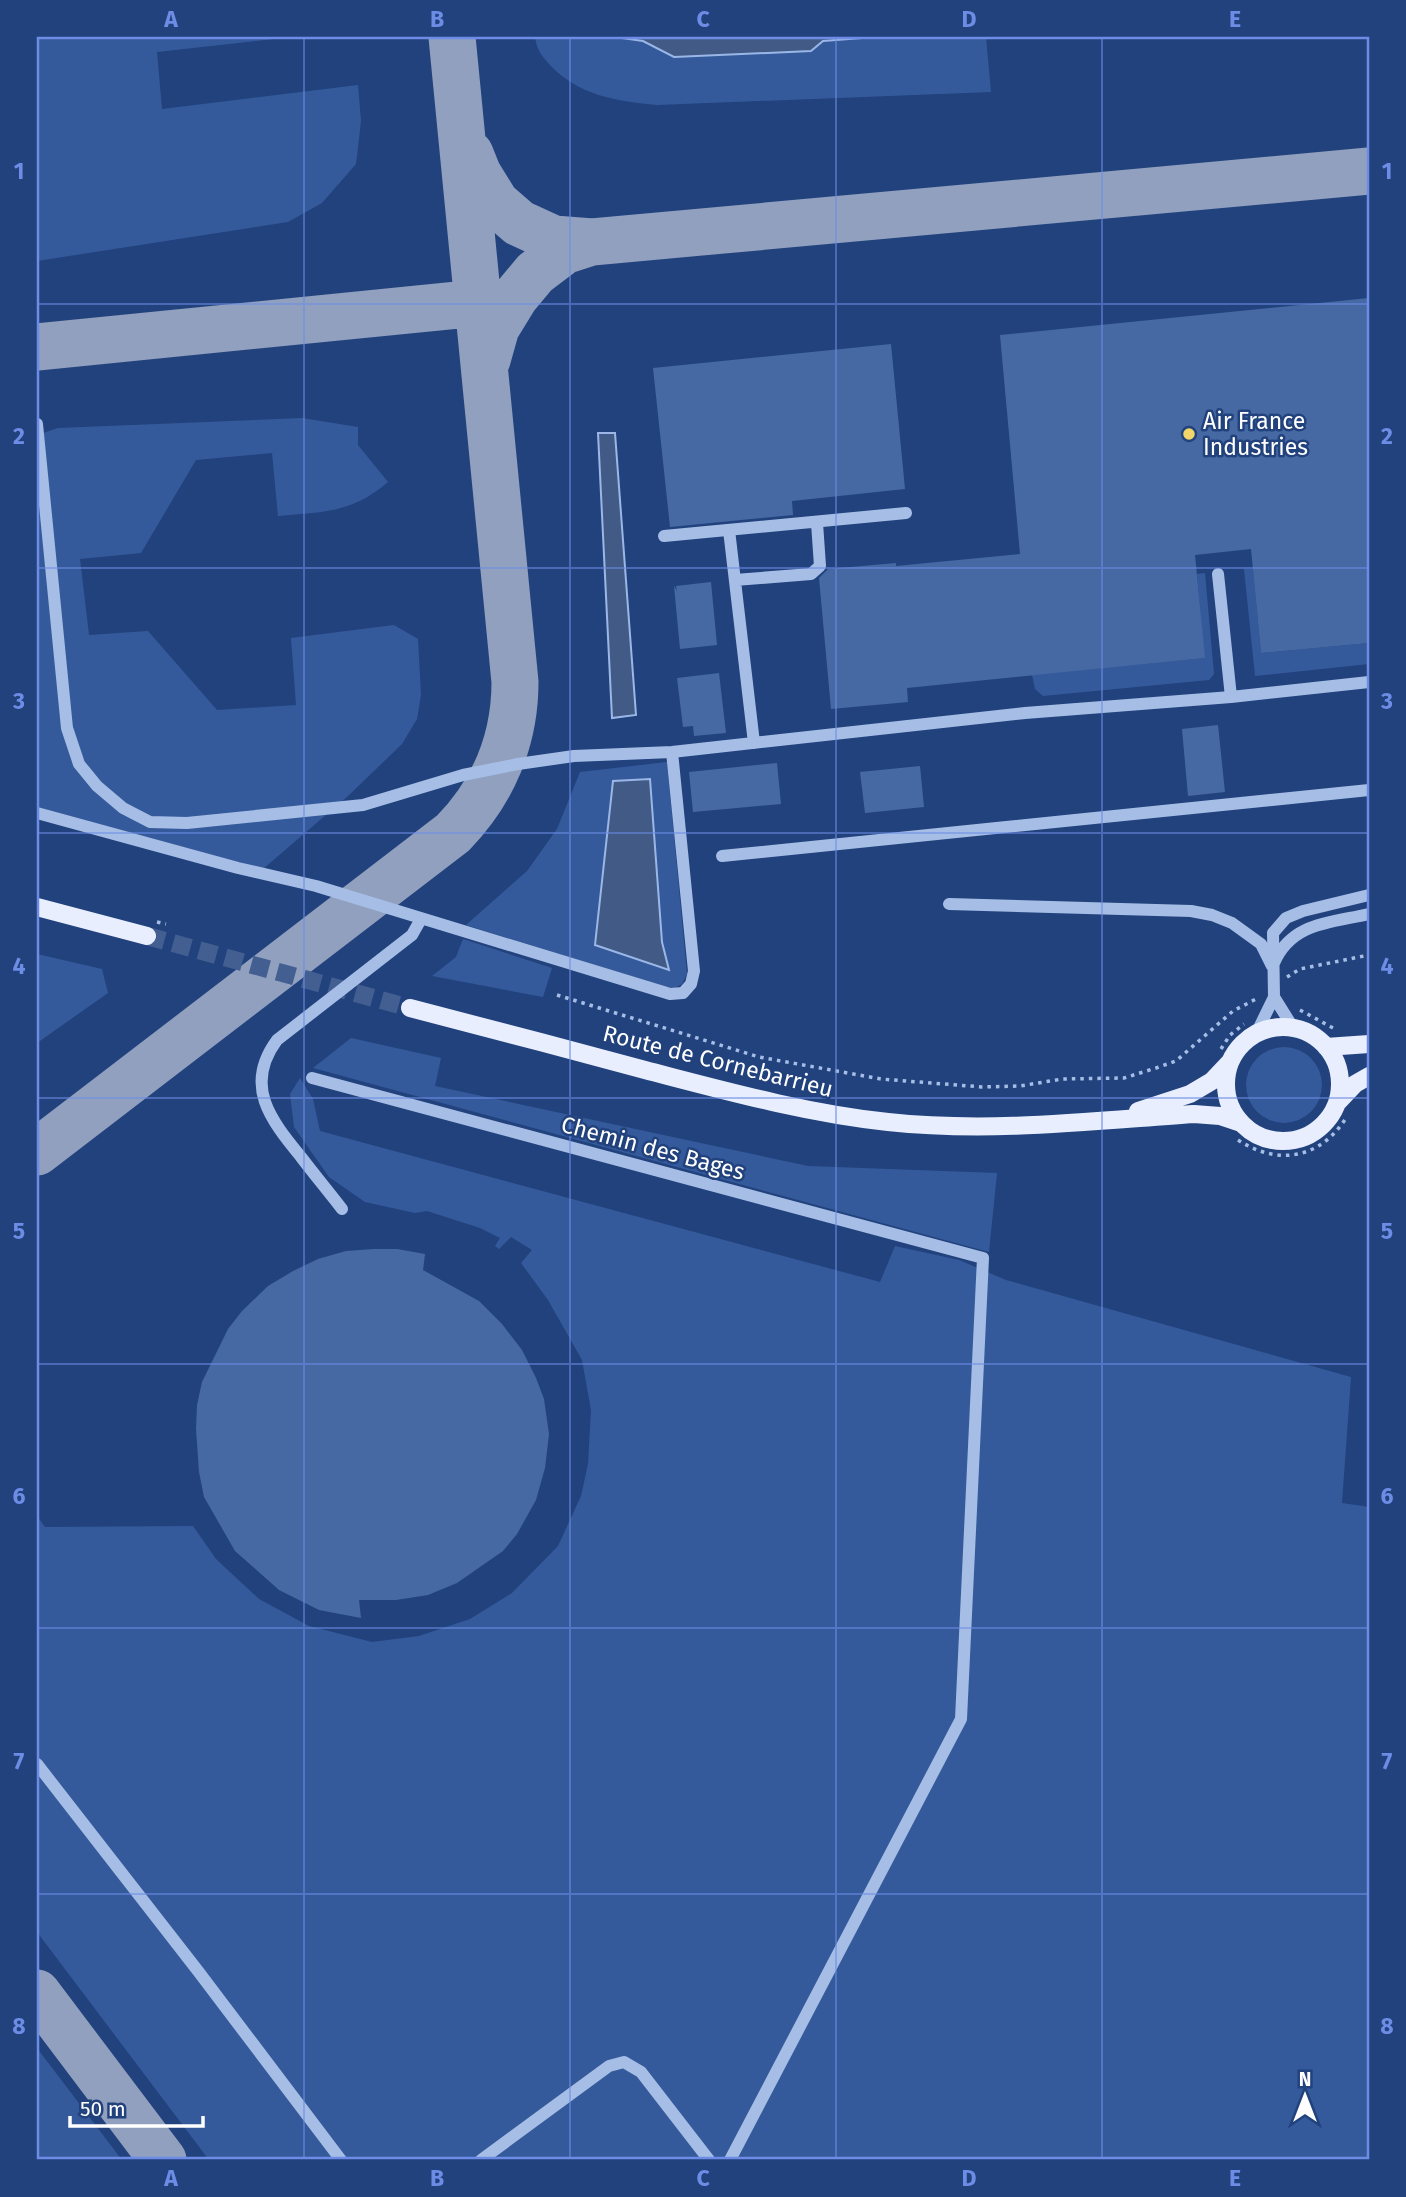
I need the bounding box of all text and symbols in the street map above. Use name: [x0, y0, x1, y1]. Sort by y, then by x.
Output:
text: A: [163, 5, 178, 33]
text: B: [430, 5, 444, 33]
text: C: [696, 5, 710, 33]
text: D: [962, 5, 977, 33]
text: E: [1229, 5, 1241, 33]
text: 1: [14, 157, 24, 185]
text: 1: [1382, 157, 1392, 185]
place label: Air France Industries: [1203, 407, 1308, 461]
text: 2: [13, 422, 25, 450]
text: 2: [1381, 422, 1393, 450]
marker: Air France Industries: [1181, 426, 1197, 442]
text: 3: [12, 687, 25, 715]
text: 3: [1380, 687, 1393, 715]
text: 4: [13, 952, 26, 980]
text: 4: [1381, 952, 1394, 980]
street label: Route de Cornebarrieu: [600, 1019, 836, 1103]
street label: Chemin des Bages: [558, 1110, 748, 1186]
text: 5: [13, 1217, 25, 1245]
text: 5: [1381, 1217, 1393, 1245]
text: 6: [13, 1482, 26, 1510]
text: 6: [1381, 1482, 1394, 1510]
text: 7: [14, 1747, 25, 1775]
text: 7: [1382, 1747, 1393, 1775]
text: 8: [12, 2012, 26, 2040]
text: 8: [1380, 2012, 1394, 2040]
north arrow: [1270, 2060, 1340, 2130]
text: N: [1299, 2068, 1311, 2091]
scale bar: [70, 2085, 203, 2129]
text: 50 m: [80, 2096, 126, 2122]
text: A: [163, 2164, 178, 2192]
text: B: [430, 2164, 444, 2192]
text: C: [696, 2164, 710, 2192]
text: D: [962, 2164, 977, 2192]
text: E: [1229, 2164, 1241, 2192]

